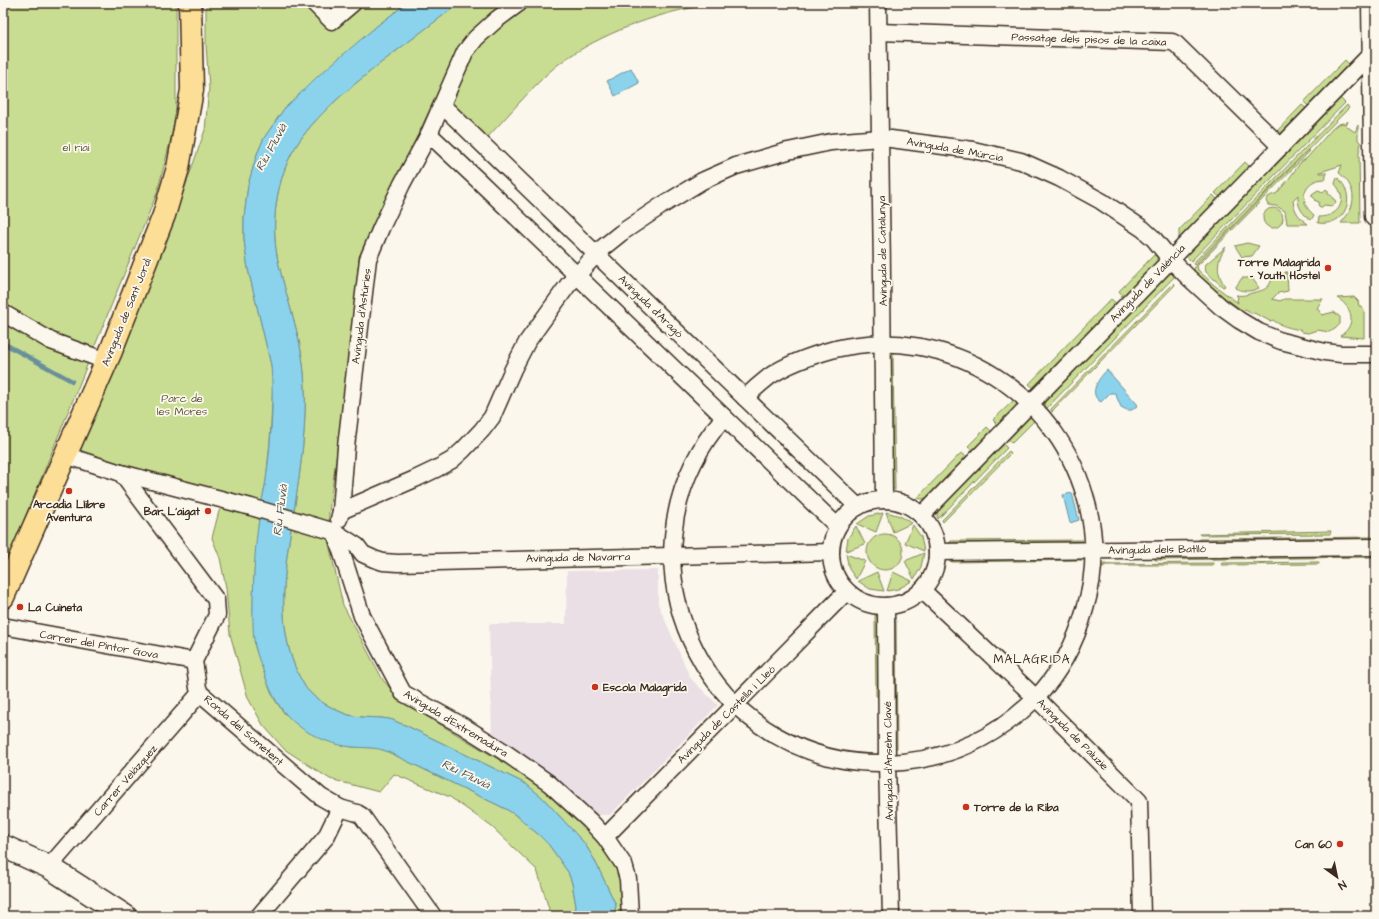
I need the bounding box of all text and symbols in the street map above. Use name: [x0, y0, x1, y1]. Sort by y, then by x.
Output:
street label: Passatge dels pisos de la caixa: [1011, 29, 1167, 51]
water label: Riu Fluvià: [251, 120, 292, 174]
street label: Avinguda de Múrcia: [905, 134, 1005, 166]
park label: el riai: [62, 140, 90, 155]
street label: Avinguda de Catalunya: [874, 195, 892, 306]
street label: Avinguda de València: [1106, 241, 1189, 326]
place label: Torre Malagrida - Youth Hostel: [1237, 255, 1320, 283]
street label: Avinguda de Sant Jordi: [98, 256, 156, 369]
marker: Torre Malagrida - Youth Hostel: [1323, 263, 1333, 273]
street label: Avinguda d'Astúries: [348, 267, 376, 365]
street label: Avinguda d'Aragó: [614, 272, 687, 342]
park label: Parc de les Mores: [157, 391, 208, 419]
water label: Riu Fluvià: [269, 482, 292, 537]
marker: Arcadia Llibre Aventura: [64, 486, 74, 496]
place label: Arcadia Llibre Aventura: [33, 497, 105, 525]
place label: Bar L'aigat: [144, 504, 201, 521]
marker: Bar L'aigat: [203, 506, 213, 516]
street label: Avinguda dels Batlló: [1108, 541, 1207, 559]
street label: Avinguda de Navarra: [526, 549, 631, 567]
place label: La Cuineta: [28, 600, 83, 615]
marker: La Cuineta: [15, 602, 25, 612]
street label: Carrer del Pintor Gova: [38, 627, 160, 662]
district label: MALAGRIDA: [994, 651, 1070, 668]
street label: Avinguda de Castella i Lleó: [674, 661, 780, 767]
place label: Escola Malagrida: [603, 680, 687, 697]
marker: Escola Malagrida: [590, 682, 600, 692]
street label: Avinguda d'Extremadura: [400, 686, 511, 762]
street label: Ronda del Sometent: [201, 692, 287, 770]
street label: Avinguda de Paluzie: [1033, 695, 1112, 774]
street label: Avinguda d'Anselm Clavé: [880, 701, 898, 821]
street label: Carrer Velázquez: [90, 741, 161, 819]
water label: Riu Fluvià: [439, 755, 494, 794]
place label: Torre de la Riba: [973, 800, 1059, 815]
marker: Torre de la Riba: [961, 802, 971, 812]
place label: Can 60: [1295, 837, 1332, 852]
marker: Can 60: [1335, 839, 1345, 849]
north arrow: [1317, 857, 1357, 897]
text: N: [1335, 877, 1349, 893]

